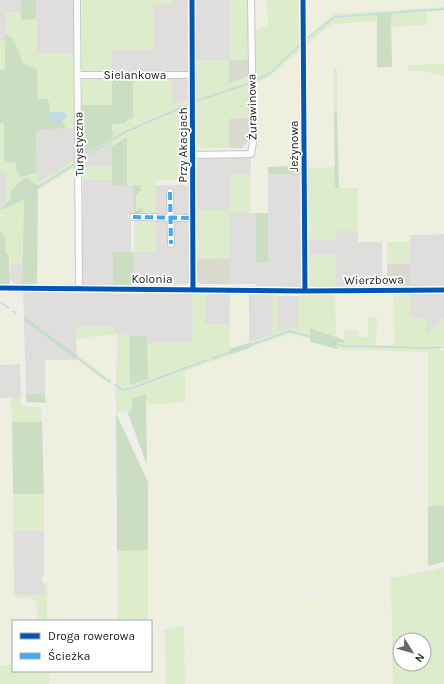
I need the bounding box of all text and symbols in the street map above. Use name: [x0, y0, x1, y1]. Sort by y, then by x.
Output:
street label: Sielankowa: [104, 68, 166, 82]
street label: Żurawinowa: [244, 74, 260, 140]
street label: Przy Akacjach: [176, 107, 190, 183]
street label: Turystyczna: [71, 112, 87, 176]
street label: Jeżynowa: [287, 120, 301, 172]
street label: Kolonia: [131, 272, 173, 286]
street label: Wierzbowa: [344, 272, 404, 288]
legend: [12, 620, 152, 672]
text: Droga rowerowa: [48, 629, 135, 643]
north arrow: [392, 632, 432, 672]
text: Ścieżka: [48, 648, 90, 663]
text: N: [412, 651, 427, 665]

